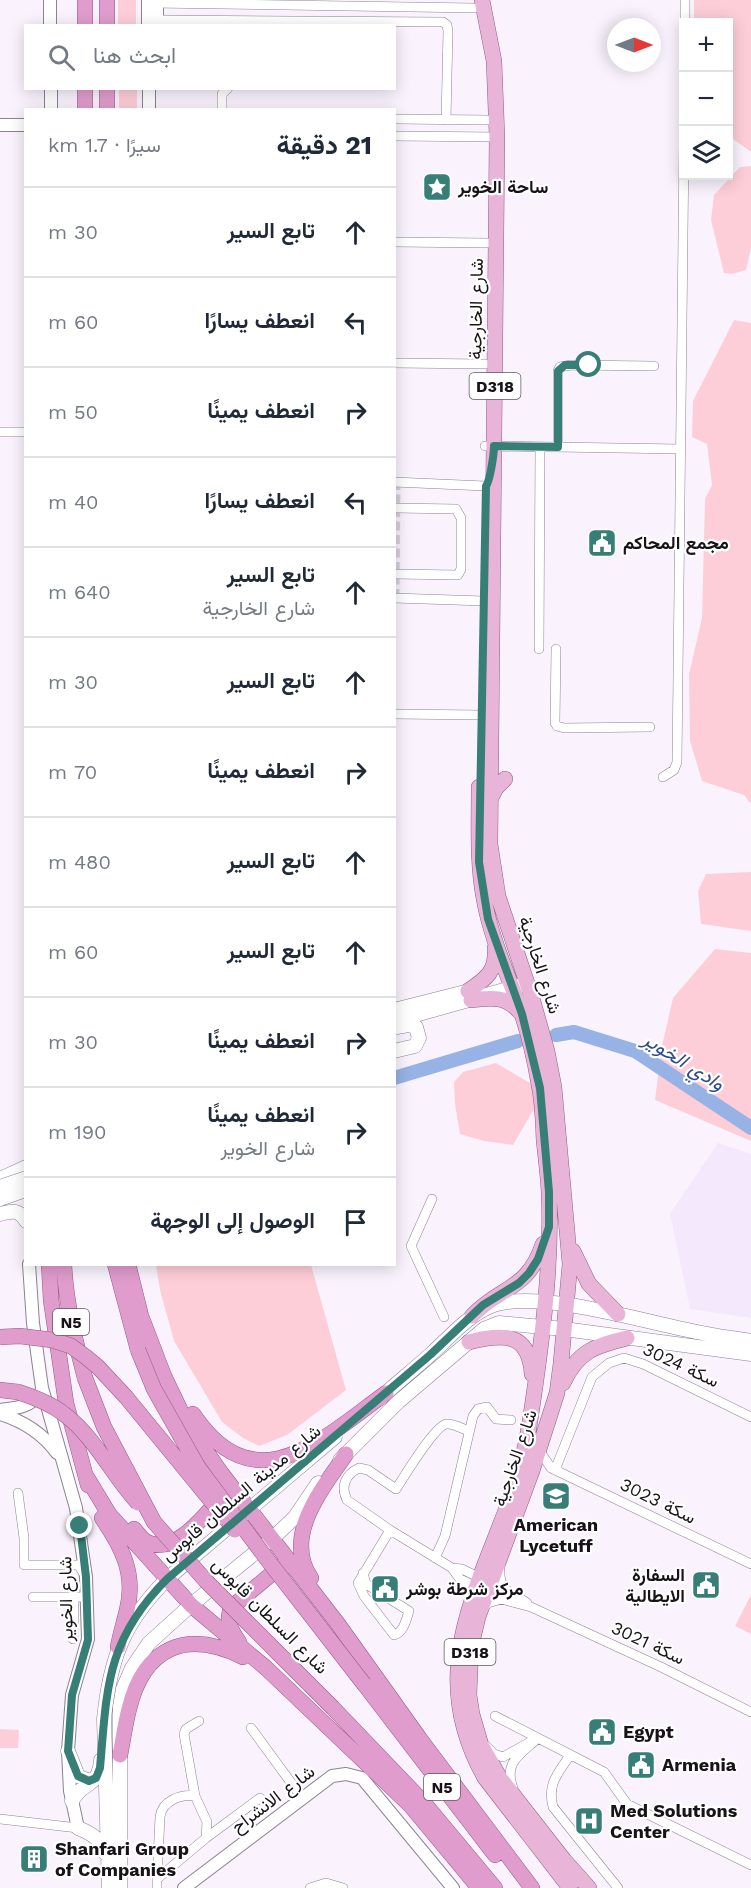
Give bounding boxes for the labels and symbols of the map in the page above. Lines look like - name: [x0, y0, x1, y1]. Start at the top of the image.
- north arrow: [607, 18, 661, 72]
- place icon: ساحة الخوير: [421, 171, 453, 203]
- place label: ساحة الخوير: [457, 176, 548, 198]
- street label: شارع الخارجية: [464, 258, 489, 360]
- route start: [575, 351, 601, 377]
- road number: D318: [470, 373, 520, 399]
- public building icon: مجمع المحاكم: [586, 527, 618, 559]
- place label: مجمع المحاكم: [623, 532, 729, 555]
- street label: شارع الخارجية: [513, 913, 566, 1017]
- water label: وادي الخوير: [635, 1026, 729, 1099]
- road number: N5: [53, 1309, 89, 1335]
- street label: سكة 3024: [640, 1338, 723, 1391]
- street label: شارع الخارجية: [488, 1407, 543, 1510]
- street label: شارع مدينة السلطان قابوس: [157, 1420, 326, 1567]
- street label: سكة 3023: [617, 1473, 699, 1528]
- school or university icon: American Lycetuff: [540, 1480, 572, 1512]
- route end: [66, 1512, 92, 1538]
- place label: American Lycetuff: [514, 1514, 598, 1556]
- street label: شارع السلطان قابوس: [207, 1553, 333, 1679]
- street label: شارع الخوير: [54, 1556, 79, 1643]
- place label: السفارة الايطالية: [625, 1564, 685, 1607]
- public building icon: السفارة الايطالية: [690, 1569, 722, 1601]
- public building icon: مركز شرطة بوشر: [369, 1573, 401, 1605]
- place label: مركز شرطة بوشر: [405, 1578, 524, 1600]
- street label: سكة 3021: [608, 1617, 688, 1669]
- road number: D318: [444, 1639, 496, 1665]
- public building icon: Egypt: [586, 1716, 618, 1748]
- place label: Egypt: [623, 1721, 674, 1742]
- public building icon: Armenia: [625, 1749, 657, 1781]
- place label: Armenia: [662, 1754, 737, 1775]
- street label: شارع الانشراح: [227, 1760, 320, 1838]
- road number: N5: [424, 1774, 460, 1800]
- place label: Med Solutions Center: [610, 1800, 738, 1842]
- hospital icon: Med Solutions Center: [573, 1805, 605, 1837]
- place label: Shanfari Group of Companies: [55, 1838, 189, 1880]
- building icon: Shanfari Group of Companies: [18, 1843, 50, 1875]

